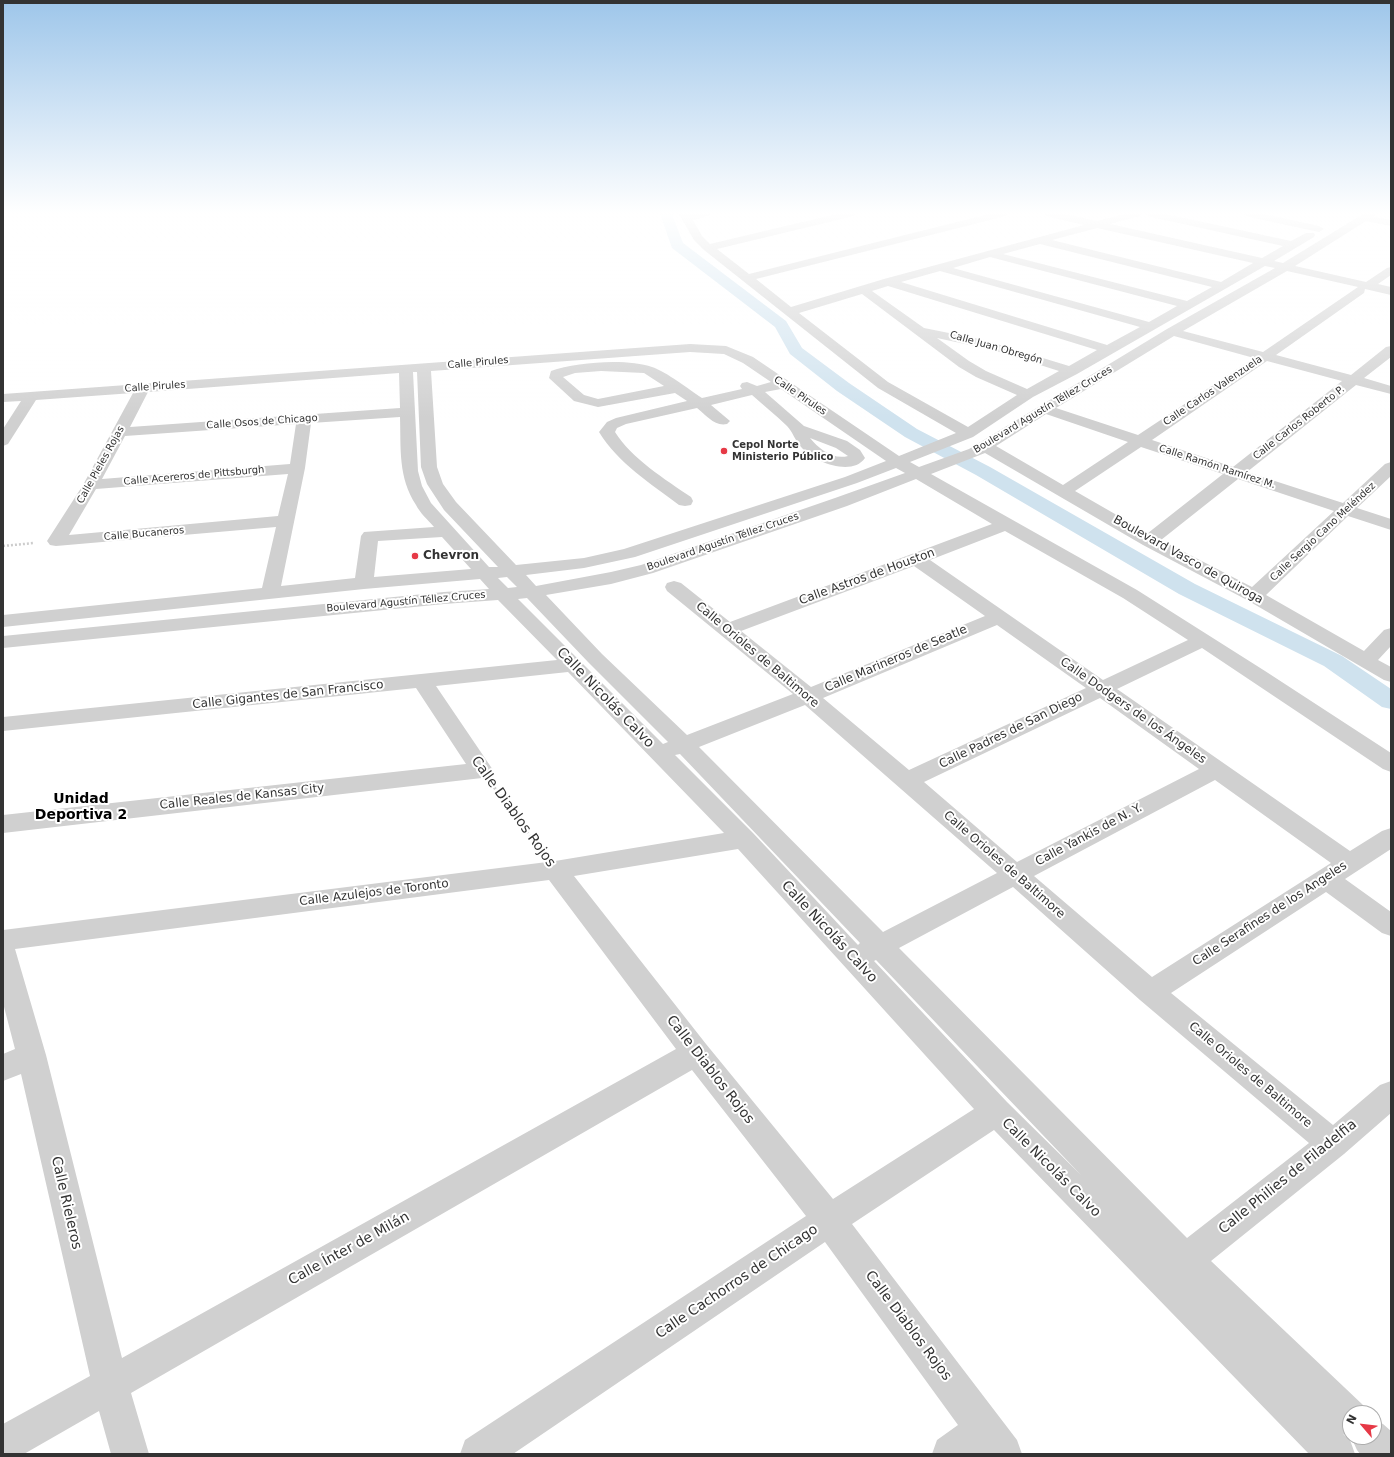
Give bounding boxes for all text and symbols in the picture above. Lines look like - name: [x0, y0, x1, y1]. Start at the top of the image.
- street label: Calle Juan Obregón: [948, 329, 1044, 367]
- street label: Calle Carlos Valenzuela: [1161, 353, 1265, 429]
- street label: Calle Pirules: [447, 354, 509, 372]
- street label: Boulevard Agustín Téllez Cruces: [971, 364, 1115, 456]
- street label: Calle Pirules: [771, 374, 829, 418]
- street label: Calle Pirules: [124, 379, 186, 395]
- street label: Calle Carlos Roberto P.: [1251, 384, 1347, 462]
- street label: Calle Osos de Chicago: [206, 412, 318, 432]
- street label: Calle Pieles Rojas: [75, 424, 127, 506]
- place label: Cepol Norte Ministerio Público: [732, 439, 833, 462]
- street label: Calle Ramón Ramírez M.: [1157, 442, 1277, 492]
- marker: Cepol Norte Ministerio Público: [719, 446, 729, 456]
- street label: Calle Acereros de Pittsburgh: [123, 464, 265, 488]
- street label: Calle Sergio Cano Meléndez: [1268, 480, 1378, 584]
- street label: Boulevard Agustín Téllez Cruces: [646, 510, 800, 574]
- street label: Boulevard Vasco de Quiroga: [1110, 513, 1266, 607]
- street label: Calle Bucaneros: [103, 525, 185, 543]
- street label: Calle Astros de Houston: [797, 546, 937, 608]
- place label: Chevron: [423, 549, 479, 563]
- marker: Chevron: [410, 551, 420, 561]
- street label: Boulevard Agustín Téllez Cruces: [326, 589, 486, 615]
- street label: Calle Orioles de Baltimore: [693, 599, 821, 711]
- street label: Calle Marineros de Seatle: [823, 622, 969, 696]
- street label: Calle Nicolás Calvo: [553, 644, 657, 752]
- street label: Calle Dodgers de los Ángeles: [1057, 655, 1209, 767]
- street label: Calle Gigantes de San Francisco: [192, 678, 384, 712]
- street label: Calle Padres de San Diego: [937, 690, 1085, 772]
- street label: Calle Diablos Rojos: [467, 753, 559, 871]
- street label: Calle Reales de Kansas City: [159, 781, 325, 813]
- district label: Unidad Deportiva 2: [35, 791, 127, 824]
- street label: Calle Yankis de N. Y.: [1033, 801, 1145, 869]
- street label: Calle Orioles de Baltimore: [940, 808, 1068, 922]
- street label: Calle Serafines de los Angeles: [1190, 859, 1350, 969]
- street label: Calle Azulejos de Toronto: [299, 877, 449, 909]
- street label: Calle Nicolás Calvo: [777, 878, 881, 986]
- street label: Calle Diablos Rojos: [662, 1012, 758, 1128]
- street label: Calle Orioles de Baltimore: [1186, 1019, 1314, 1131]
- street label: Calle Nicolás Calvo: [998, 1115, 1104, 1221]
- street label: Calle Philies de Filadelfia: [1216, 1116, 1360, 1238]
- street label: Calle Rieleros: [47, 1155, 85, 1251]
- street label: Calle Ínter de Milán: [286, 1209, 412, 1289]
- street label: Calle Cachorros de Chicago: [653, 1221, 821, 1343]
- street label: Calle Diablos Rojos: [861, 1268, 955, 1384]
- north arrow: [1342, 1405, 1382, 1445]
- text: N: [1344, 1412, 1360, 1427]

